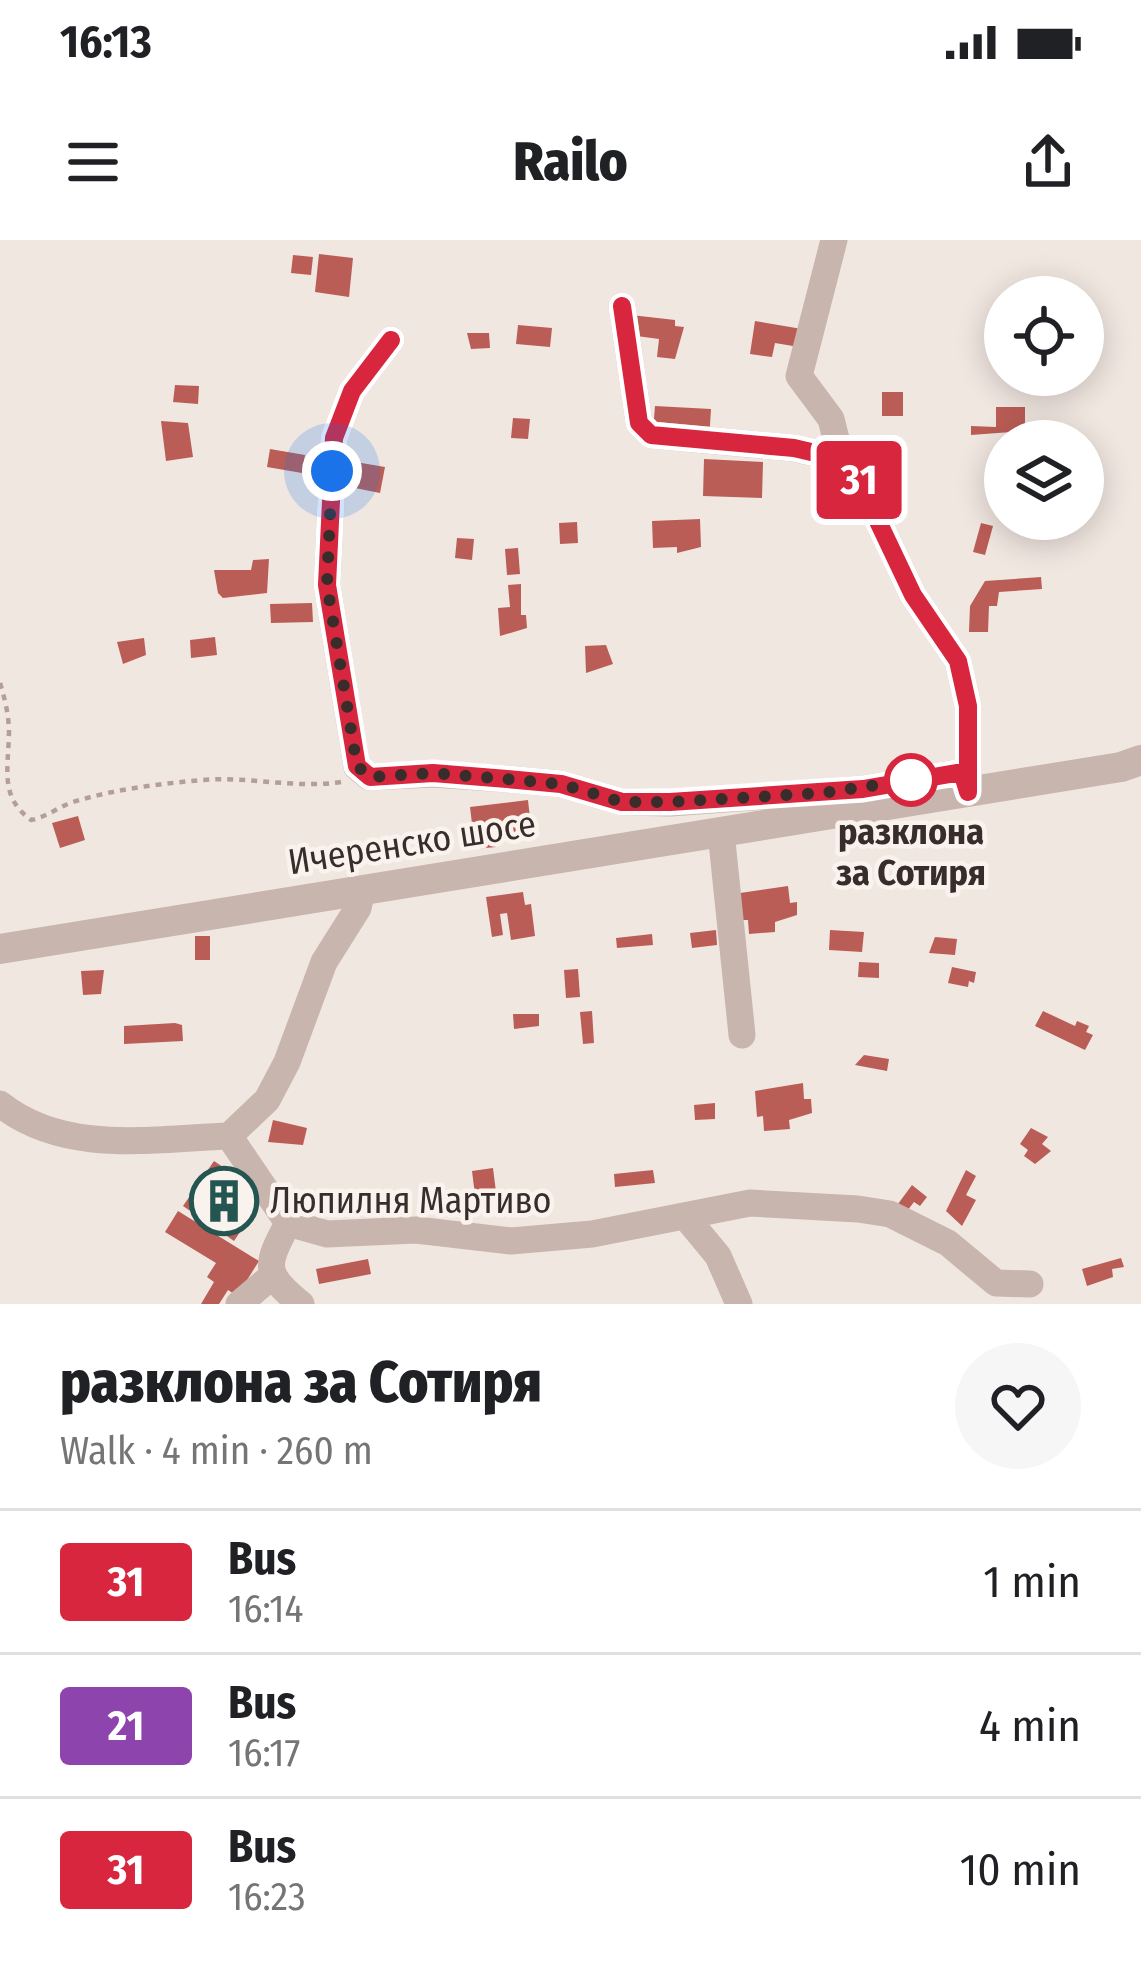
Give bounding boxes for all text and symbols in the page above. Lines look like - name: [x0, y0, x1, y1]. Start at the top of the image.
- text: 16:13: [60, 15, 152, 69]
- icon: menu: [60, 129, 126, 195]
- icon: share: [1015, 129, 1081, 195]
- text: Railo: [513, 130, 628, 194]
- map controls: [984, 276, 1104, 540]
- button: locate: [984, 276, 1104, 396]
- button: layers: [984, 420, 1104, 540]
- your location: [302, 441, 362, 501]
- line badge: 31: [805, 441, 913, 519]
- text: 31: [841, 455, 877, 505]
- marker: разклона за Сотиря: [886, 755, 936, 805]
- street label: Ичеренско шосе: [285, 802, 539, 884]
- place label: разклона за Сотиря: [836, 810, 986, 895]
- building icon: Люпилня Мартиво: [189, 1166, 259, 1236]
- place label: Люпилня Мартиво: [270, 1179, 552, 1223]
- button: heart: [955, 1343, 1081, 1469]
- text: разклона за Сотиря: [60, 1349, 542, 1417]
- text: Walk · 4 min · 260 m: [60, 1428, 373, 1474]
- text: Bus: [228, 1532, 296, 1586]
- text: 1 min: [983, 1555, 1081, 1609]
- text: 31: [108, 1557, 144, 1607]
- text: 16:14: [228, 1586, 303, 1632]
- text: Bus: [228, 1676, 296, 1730]
- text: 4 min: [979, 1699, 1081, 1753]
- text: 21: [108, 1701, 144, 1751]
- text: 16:17: [228, 1730, 300, 1776]
- text: Bus: [228, 1820, 296, 1874]
- text: 10 min: [960, 1843, 1081, 1897]
- text: 31: [108, 1845, 144, 1895]
- text: 16:23: [228, 1874, 306, 1920]

